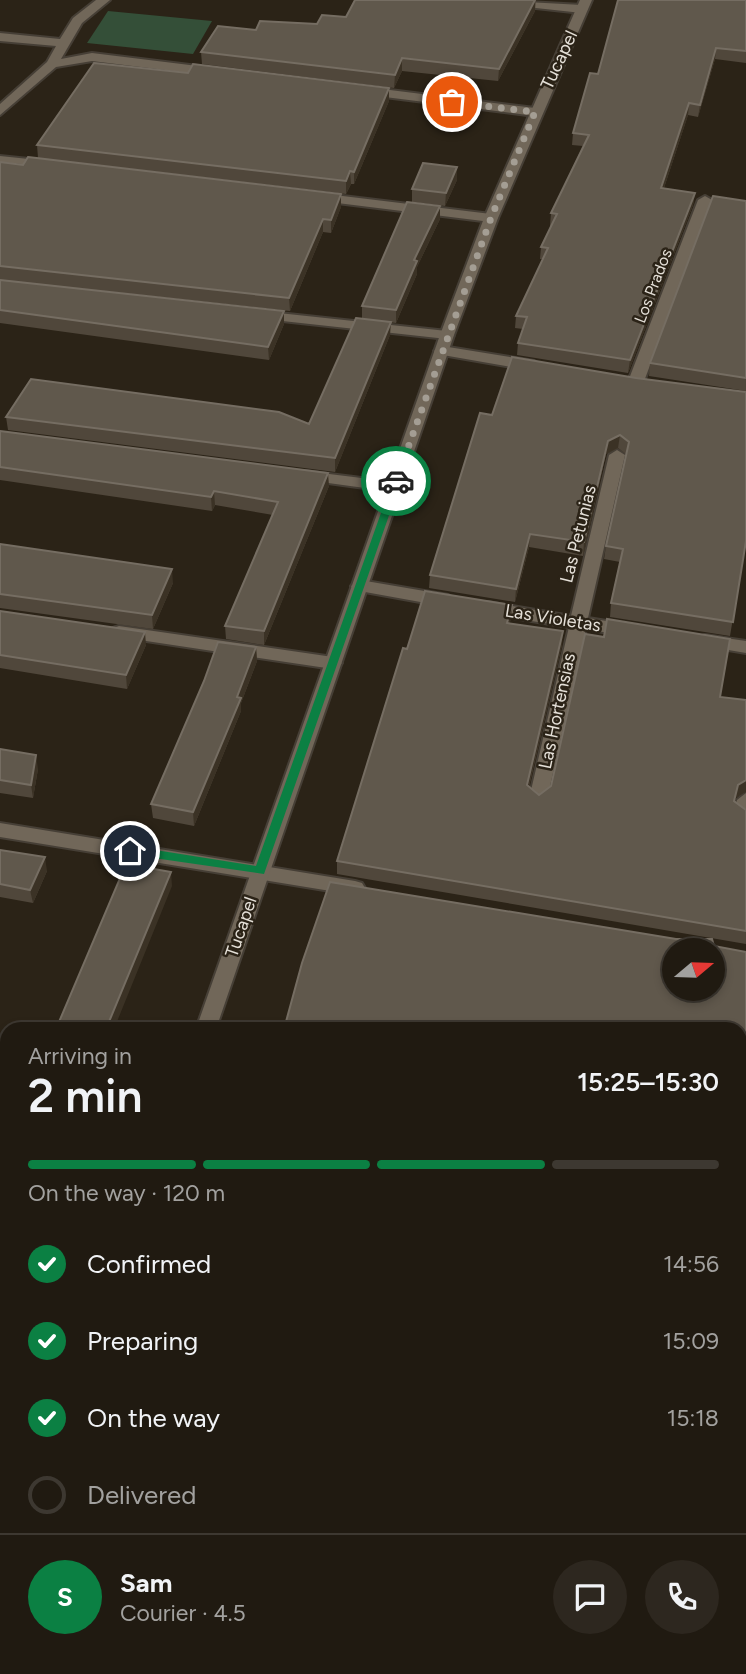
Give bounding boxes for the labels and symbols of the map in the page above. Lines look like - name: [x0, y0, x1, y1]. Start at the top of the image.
- street label: Tucapel: [536, 27, 582, 93]
- pin: [422, 72, 482, 132]
- street label: Los Prados: [630, 246, 676, 326]
- courier: [361, 446, 431, 516]
- street label: Las Petunias: [555, 483, 601, 585]
- street label: Las Violetas: [504, 600, 602, 636]
- street label: Las Hortensias: [534, 651, 580, 771]
- pin: [100, 821, 160, 881]
- street label: Tucapel: [220, 894, 262, 960]
- north arrow: [662, 938, 724, 1001]

